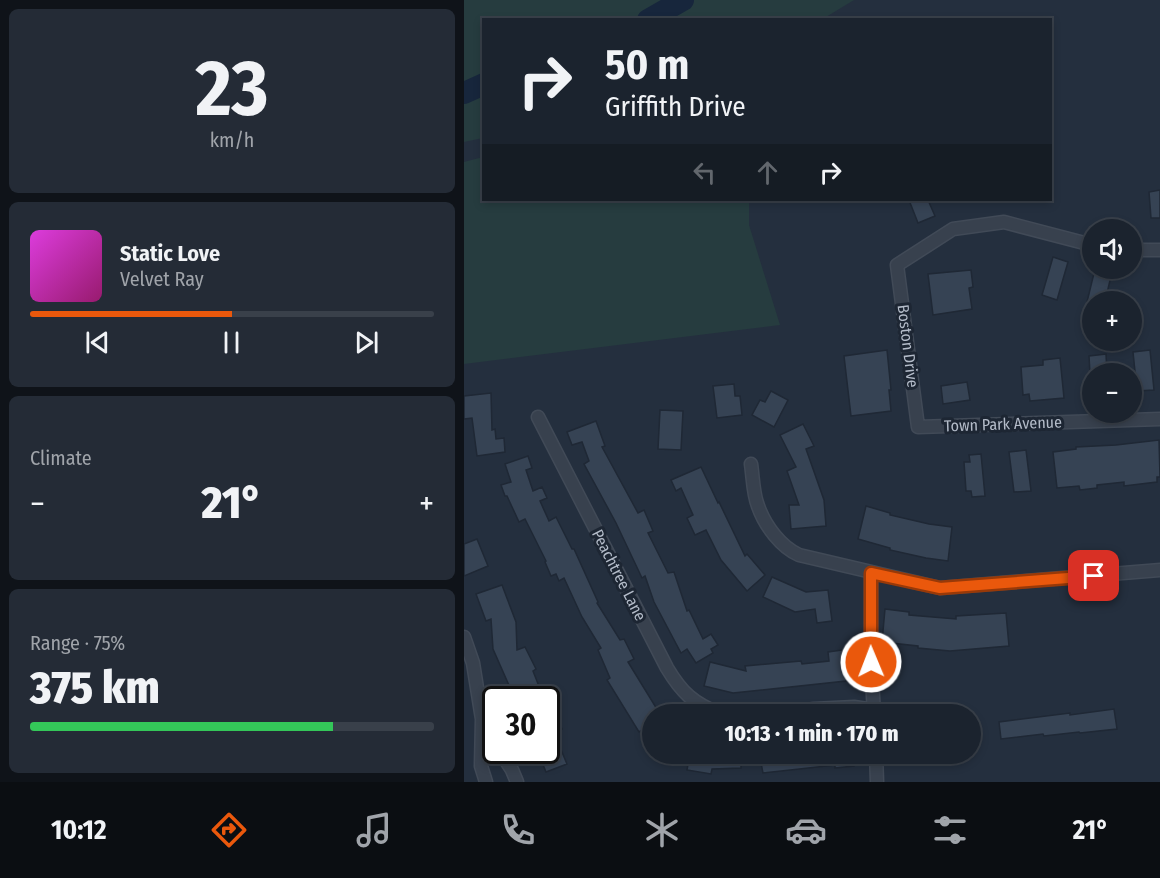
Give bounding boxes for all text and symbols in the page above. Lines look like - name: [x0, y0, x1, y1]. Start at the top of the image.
- text: 50 m: [605, 40, 689, 90]
- text: 23: [195, 42, 269, 136]
- icon: right: [506, 42, 584, 120]
- text: Griffith Drive: [605, 91, 746, 123]
- text: km/h: [210, 128, 254, 152]
- icon: left: [688, 156, 721, 189]
- icon: ahead: [751, 156, 784, 189]
- icon: right: [814, 156, 847, 189]
- map controls: [1082, 219, 1142, 423]
- button: sound: [1082, 219, 1142, 279]
- text: Static Love: [120, 240, 220, 267]
- text: Velvet Ray: [120, 267, 204, 291]
- button: +: [1082, 291, 1142, 351]
- street label: Boston Drive: [893, 303, 923, 389]
- icon: previous: [81, 326, 114, 359]
- icon: pause: [215, 326, 248, 359]
- icon: next: [350, 326, 383, 359]
- button: −: [1082, 363, 1142, 423]
- street label: Town Park Avenue: [944, 412, 1062, 436]
- text: Climate: [30, 446, 92, 470]
- text: 21°: [201, 476, 262, 530]
- text: −: [30, 484, 45, 524]
- text: +: [419, 484, 434, 524]
- street label: Peachtree Lane: [588, 526, 650, 624]
- pin: [1068, 550, 1119, 601]
- icon: arrive: [1077, 559, 1110, 592]
- position arrow: [839, 630, 903, 694]
- text: Range · 75%: [30, 631, 125, 655]
- text: 375 km: [30, 661, 160, 715]
- speed limit sign: 30: [482, 686, 560, 764]
- text: 10:13 · 1 min · 170 m: [724, 720, 899, 747]
- icon: directions: [208, 809, 250, 851]
- icon: music: [353, 809, 395, 851]
- icon: phone: [497, 809, 539, 851]
- icon: climate: [641, 809, 683, 851]
- icon: car: [785, 809, 827, 851]
- icon: filters: [929, 809, 971, 851]
- text: 10:12: [51, 814, 106, 846]
- text: 21°: [1073, 814, 1109, 846]

